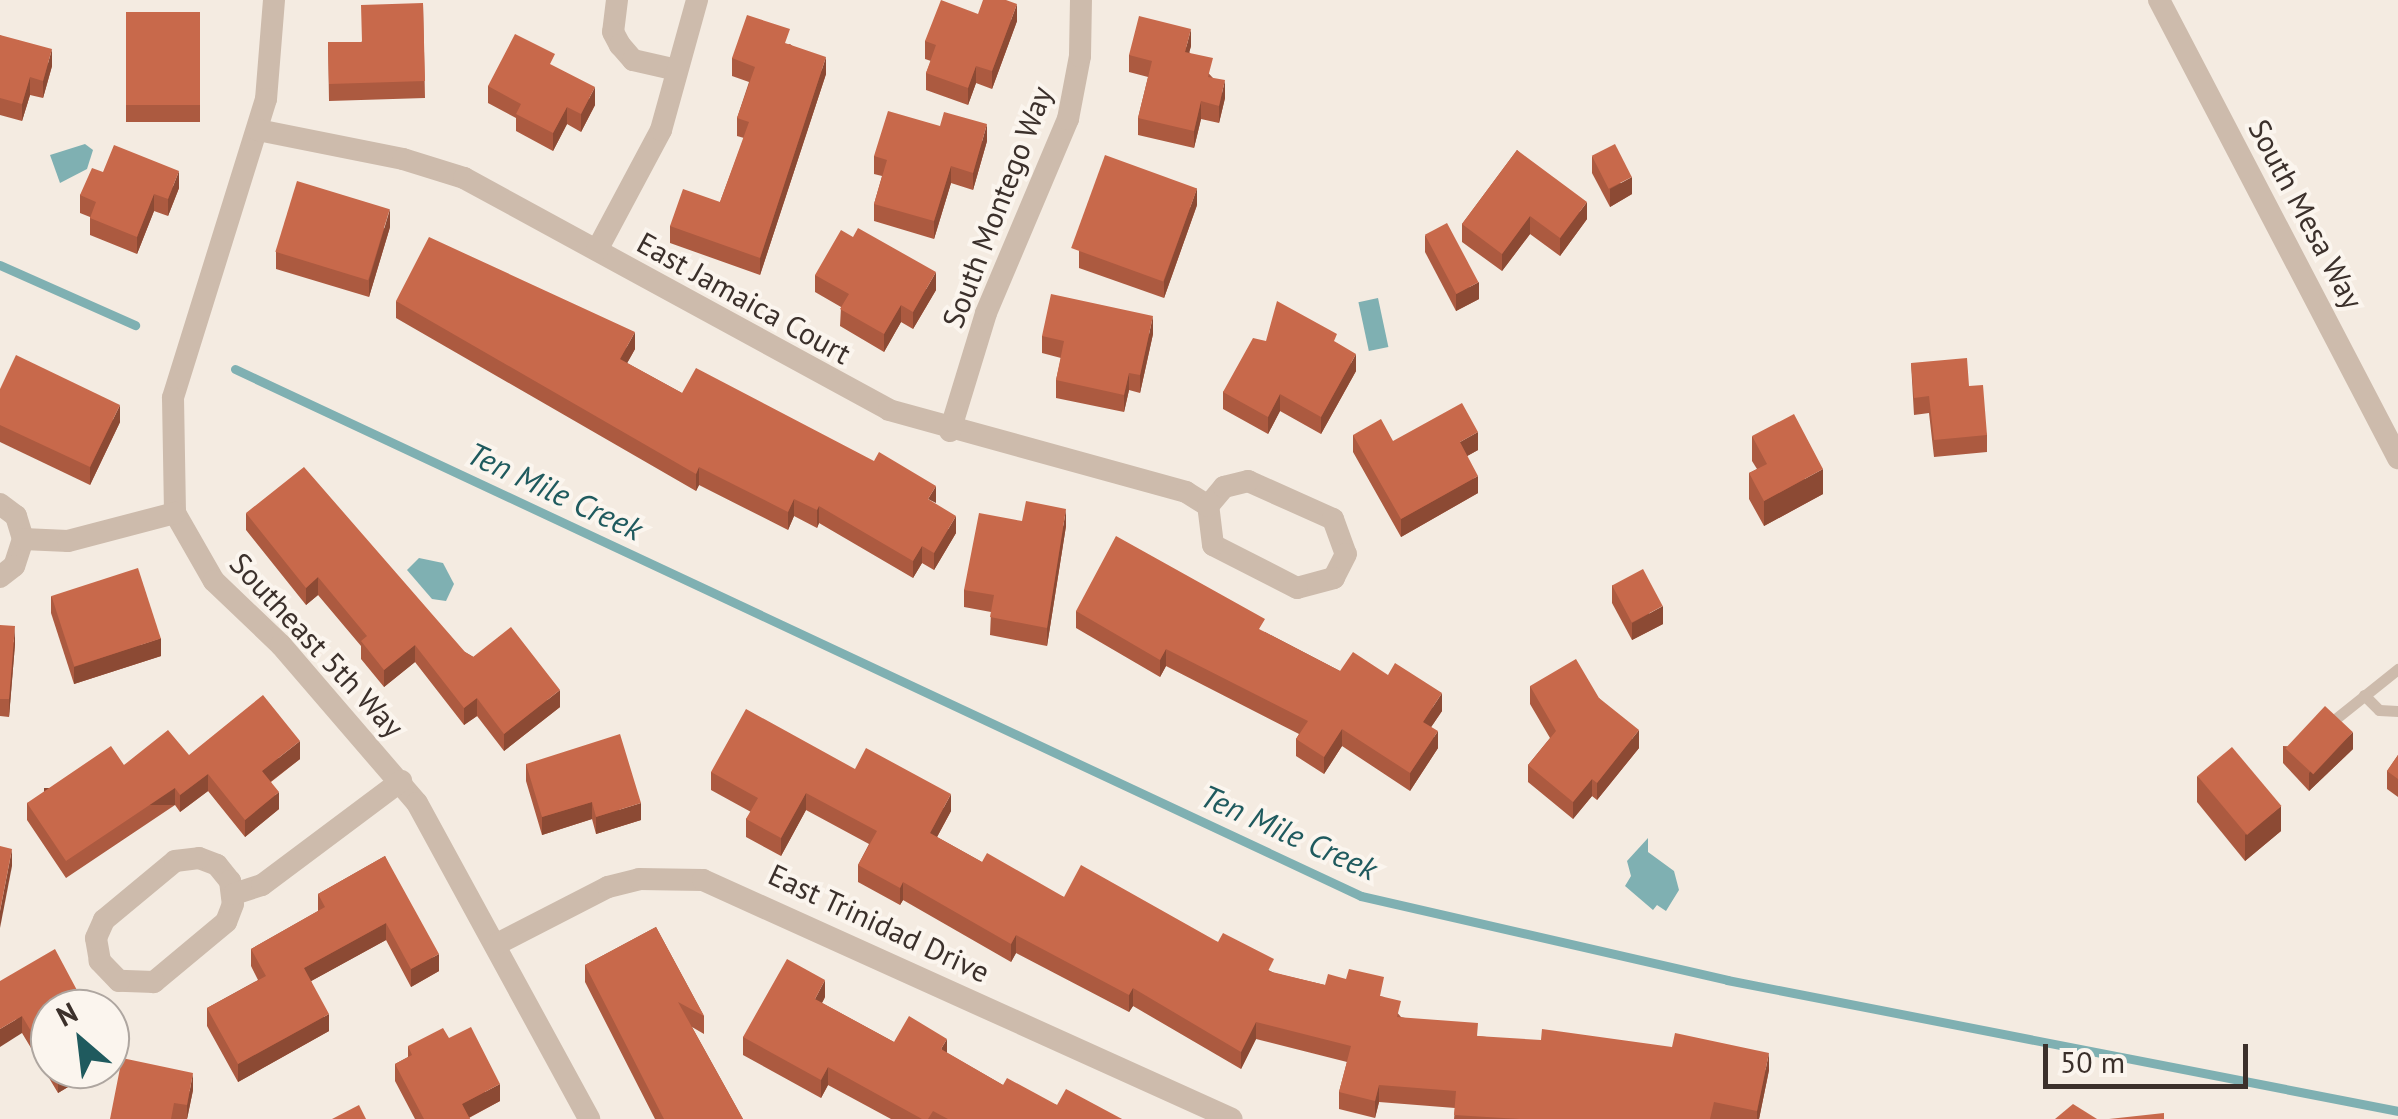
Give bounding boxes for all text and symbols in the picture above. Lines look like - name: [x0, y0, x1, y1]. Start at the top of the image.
- street label: South Montego Way: [934, 81, 1060, 333]
- street label: South Mesa Way: [2241, 113, 2371, 315]
- street label: East Jamaica Court: [631, 224, 857, 372]
- water label: Ten Mile Creek: [461, 434, 649, 548]
- street label: Southeast 5th Way: [222, 545, 412, 745]
- water label: Ten Mile Creek: [1195, 776, 1383, 888]
- street label: East Trinidad Drive: [762, 856, 996, 990]
- north arrow: [30, 989, 130, 1089]
- text: N: [50, 993, 83, 1034]
- scale bar: [2048, 1024, 2253, 1086]
- text: 50 m: [2060, 1042, 2125, 1081]

